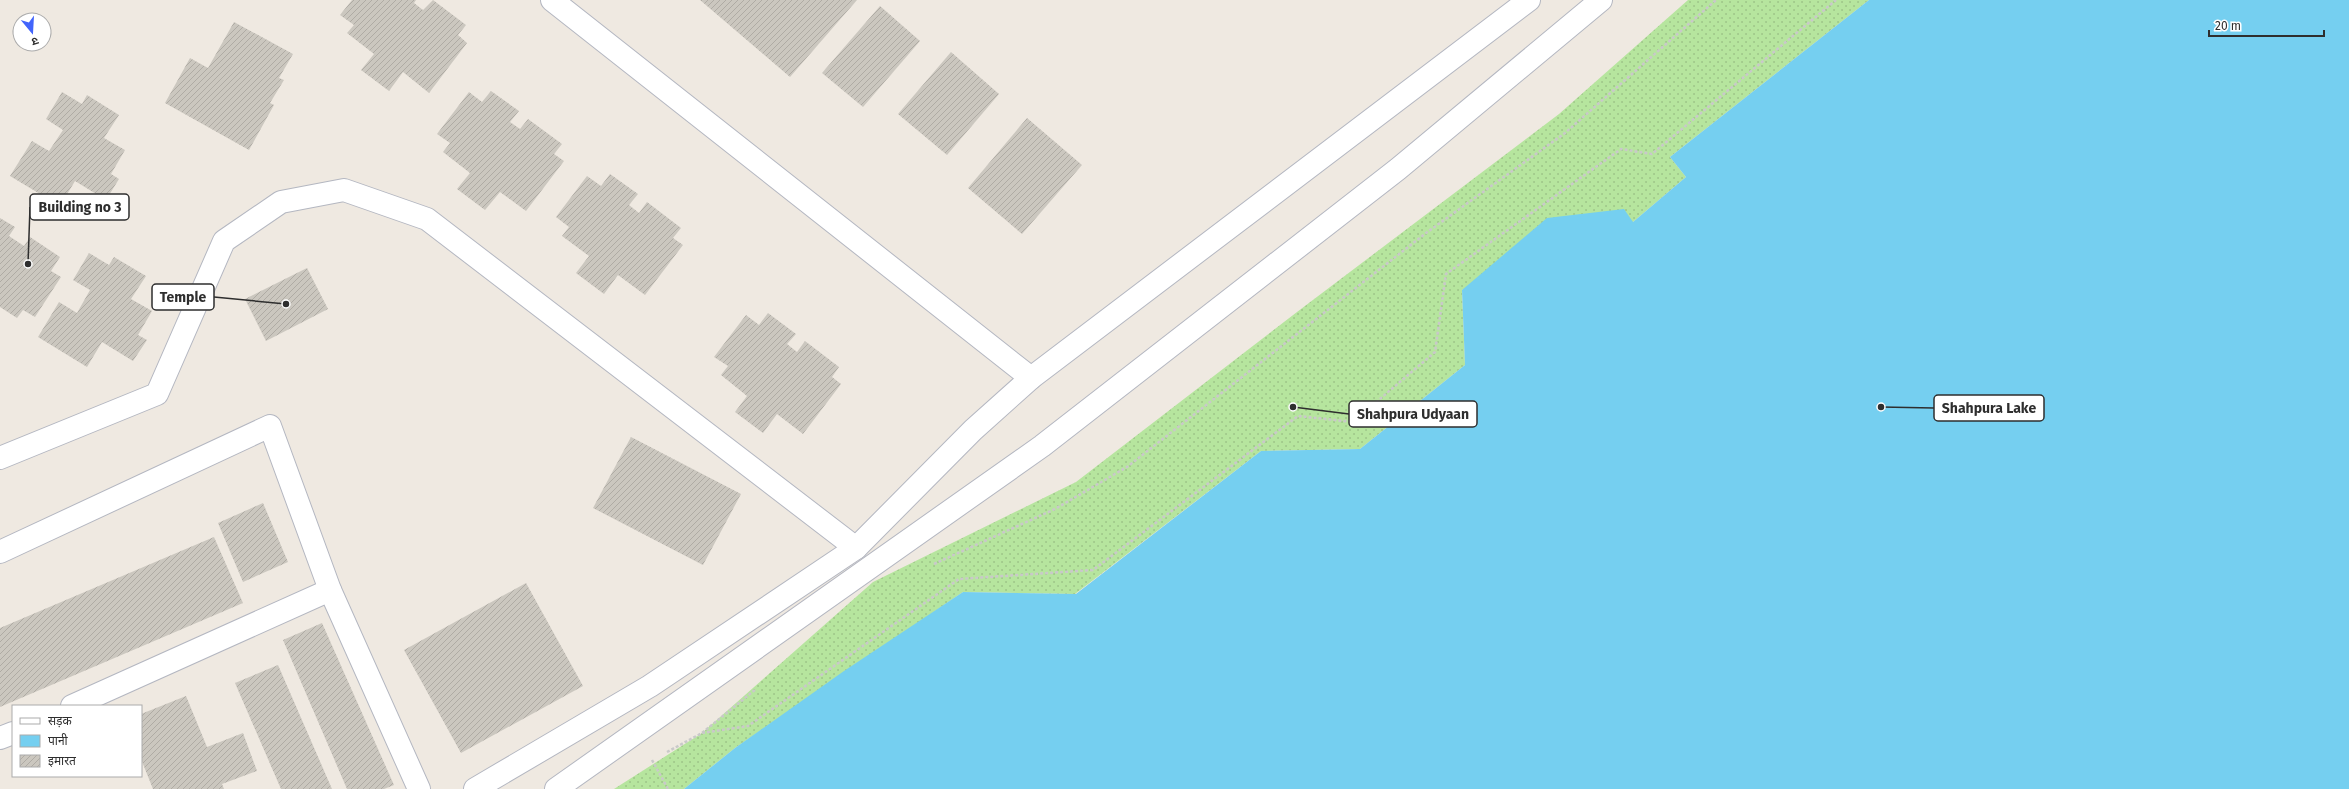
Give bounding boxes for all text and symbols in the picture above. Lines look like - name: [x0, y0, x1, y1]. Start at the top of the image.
- north arrow: [12, 12, 52, 52]
- scale bar: [2209, 12, 2324, 38]
- text: 20 m: [2215, 19, 2241, 33]
- text: उ: [29, 34, 40, 48]
- callout: Building no 3: [30, 194, 129, 220]
- text: Building no 3: [39, 199, 122, 216]
- callout: Temple: [152, 284, 214, 310]
- text: Temple: [160, 289, 207, 306]
- callout: Shahpura Lake: [1934, 395, 2044, 421]
- text: Shahpura Lake: [1942, 400, 2036, 417]
- callout: Shahpura Udyaan: [1349, 401, 1477, 427]
- text: Shahpura Udyaan: [1357, 406, 1469, 423]
- legend: [12, 705, 142, 777]
- text: सड़क: [48, 714, 73, 728]
- text: पानी: [48, 733, 69, 748]
- text: इमारत: [48, 754, 77, 768]

